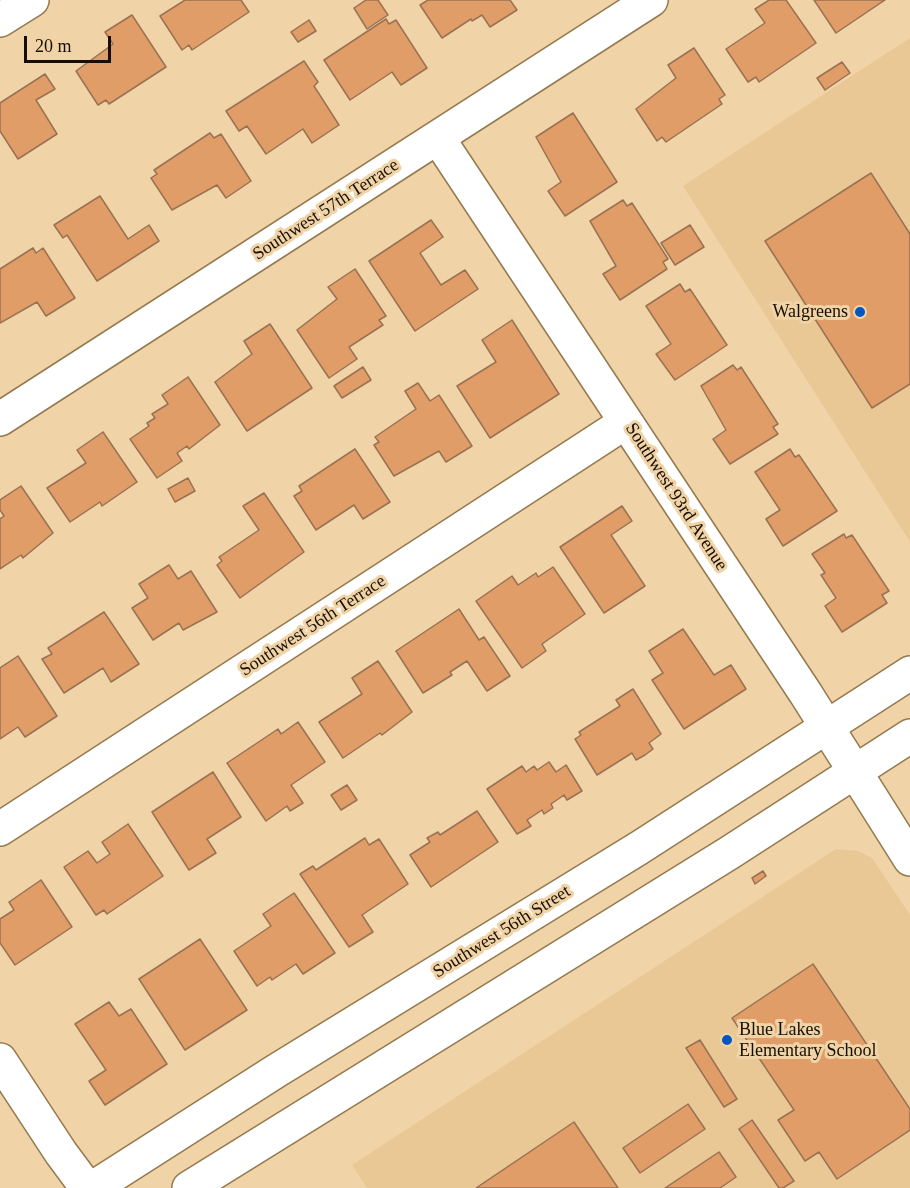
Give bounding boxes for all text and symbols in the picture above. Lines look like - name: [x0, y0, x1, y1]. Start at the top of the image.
- scale bar: [27, 24, 114, 62]
- text: 20 m: [35, 36, 72, 56]
- street label: Southwest 57th Terrace: [249, 155, 403, 265]
- place label: Walgreens: [772, 301, 848, 323]
- marker: Walgreens: [853, 305, 867, 319]
- street label: Southwest 93rd Avenue: [620, 419, 732, 575]
- street label: Southwest 56th Terrace: [236, 571, 390, 681]
- street label: Southwest 56th Street: [429, 881, 575, 983]
- place label: Blue Lakes Elementary School: [739, 1019, 876, 1062]
- marker: Blue Lakes Elementary School: [720, 1033, 734, 1047]

